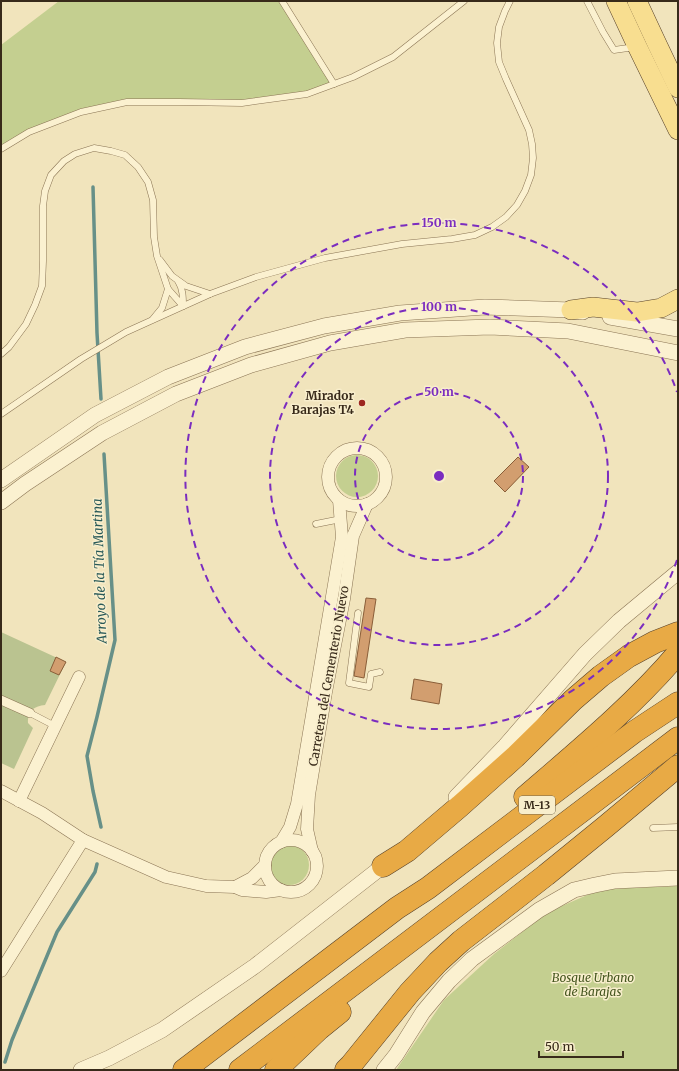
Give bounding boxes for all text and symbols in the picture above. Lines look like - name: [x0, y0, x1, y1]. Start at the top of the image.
- text: 150 m: [422, 215, 457, 230]
- text: 100 m: [421, 299, 457, 314]
- text: 50 m: [424, 384, 454, 399]
- place label: Mirador Barajas T4: [292, 388, 354, 417]
- marker: Mirador Barajas T4: [357, 398, 367, 408]
- centre of rings: [432, 469, 446, 483]
- water label: Arroyo de la Tía Martina: [88, 498, 111, 645]
- street label: Carretera del Cementerio Nuevo: [305, 585, 352, 767]
- road number: M-13: [519, 796, 555, 814]
- park label: Bosque Urbano de Barajas: [552, 970, 634, 999]
- scale bar: [539, 1033, 623, 1059]
- text: 50 m: [545, 1039, 574, 1054]

